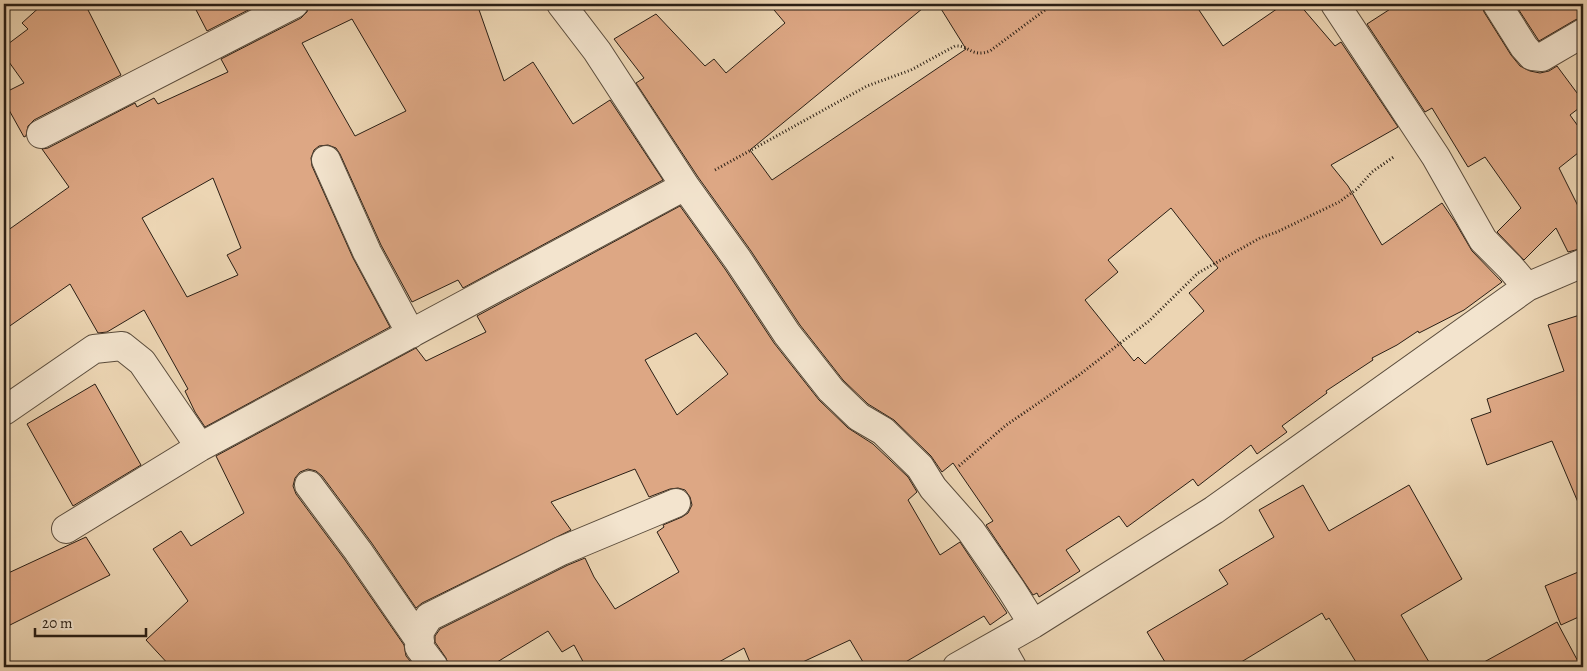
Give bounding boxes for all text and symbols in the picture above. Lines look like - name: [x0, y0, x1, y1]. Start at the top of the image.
- scale bar: [35, 606, 146, 638]
- text: 20 m: [42, 613, 73, 633]

